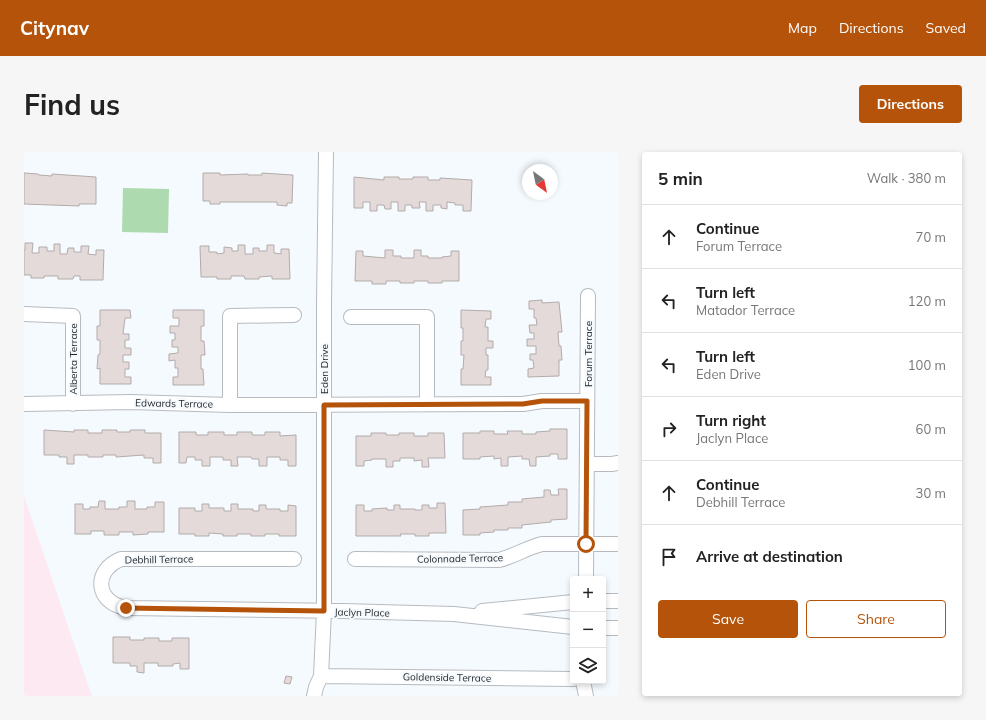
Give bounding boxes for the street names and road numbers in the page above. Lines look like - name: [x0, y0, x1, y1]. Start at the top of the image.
- street label: Forum Terrace: [582, 321, 595, 387]
- street label: Alberta Terrace: [67, 323, 80, 395]
- street label: Eden Drive: [318, 344, 331, 394]
- street label: Edwards Terrace: [135, 396, 213, 411]
- street label: Colonnade Terrace: [417, 551, 503, 566]
- street label: Debhill Terrace: [125, 552, 193, 567]
- street label: Jaclyn Place: [334, 606, 390, 619]
- street label: Goldenside Terrace: [403, 670, 491, 685]

